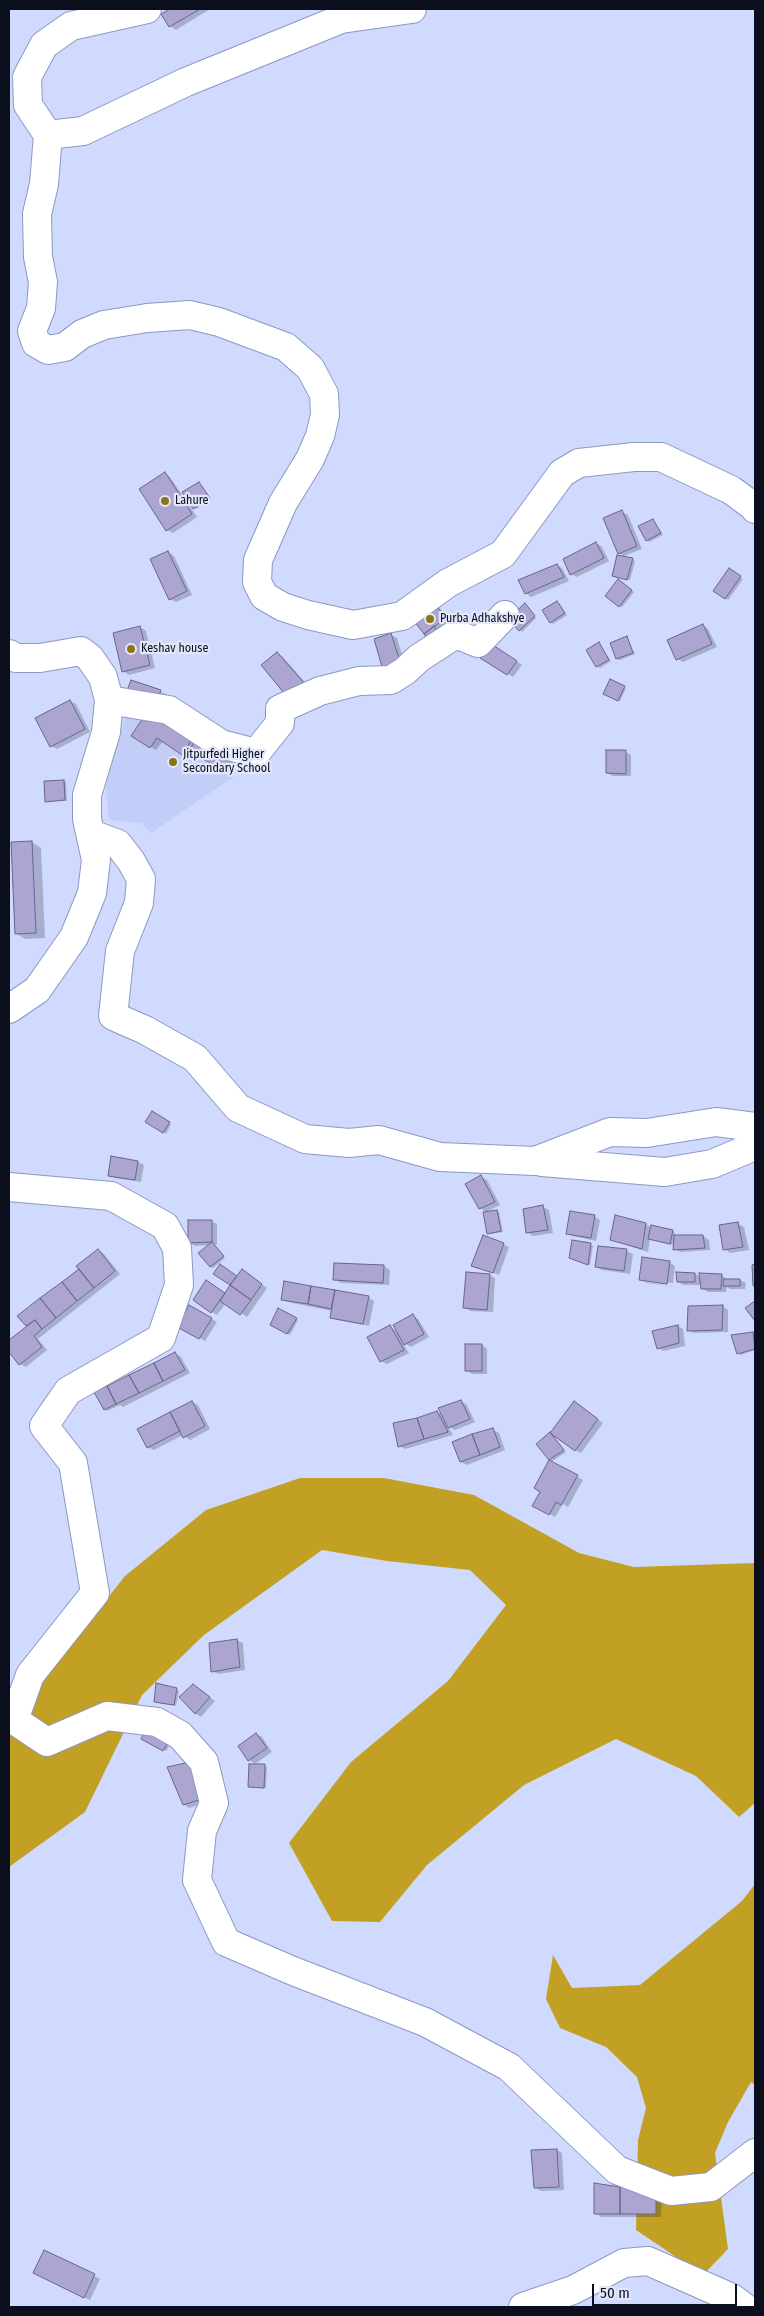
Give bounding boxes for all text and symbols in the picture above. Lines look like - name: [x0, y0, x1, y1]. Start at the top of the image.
- place label: Lahure: [175, 494, 208, 508]
- marker: Lahure: [159, 495, 171, 507]
- place label: Purba Adhakshye: [440, 612, 525, 626]
- marker: Purba Adhakshye: [424, 613, 436, 625]
- place label: Keshav house: [141, 642, 208, 656]
- marker: Keshav house: [125, 643, 137, 655]
- place label: Jitpurfedi Higher Secondary School: [183, 748, 270, 776]
- marker: Jitpurfedi Higher Secondary School: [167, 756, 179, 768]
- scale bar: [594, 2274, 739, 2306]
- text: 50 m: [600, 2284, 630, 2302]

